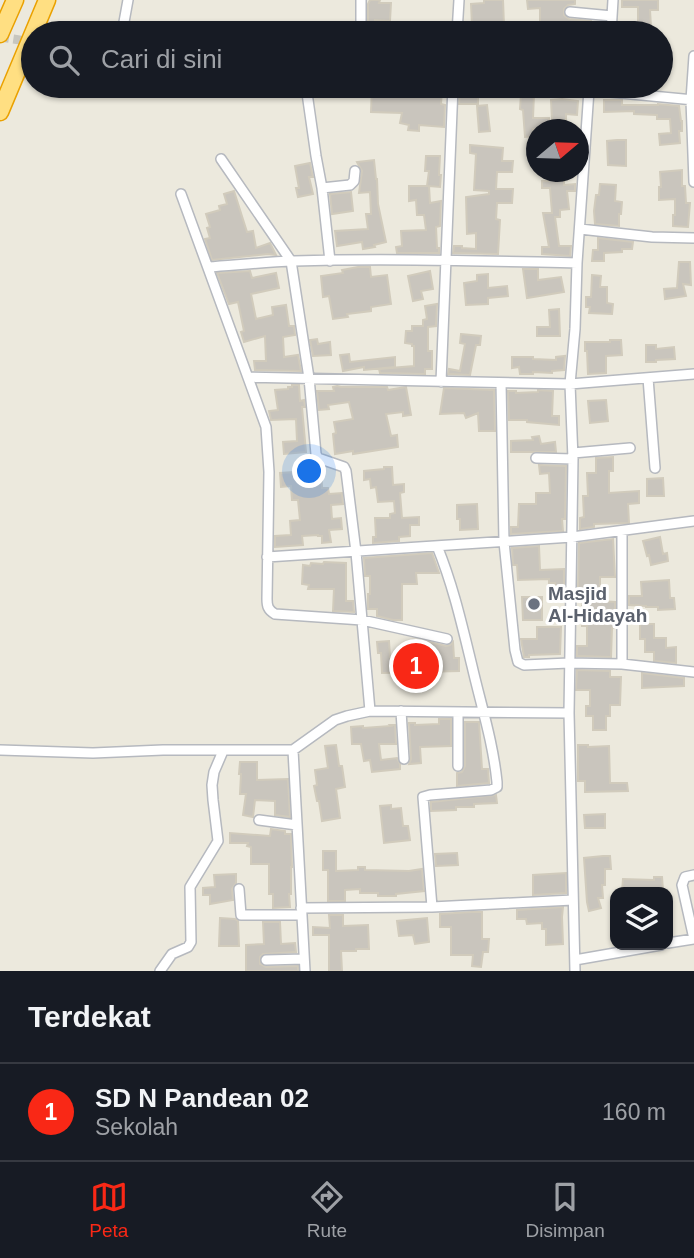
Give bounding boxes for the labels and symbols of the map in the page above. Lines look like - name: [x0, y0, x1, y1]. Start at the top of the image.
- north arrow: [526, 119, 589, 182]
- your location: [292, 454, 326, 488]
- place label: Masjid Al-Hidayah: [548, 583, 647, 626]
- marker: Masjid Al-Hidayah: [526, 596, 542, 612]
- pin: 1: [393, 640, 439, 692]

